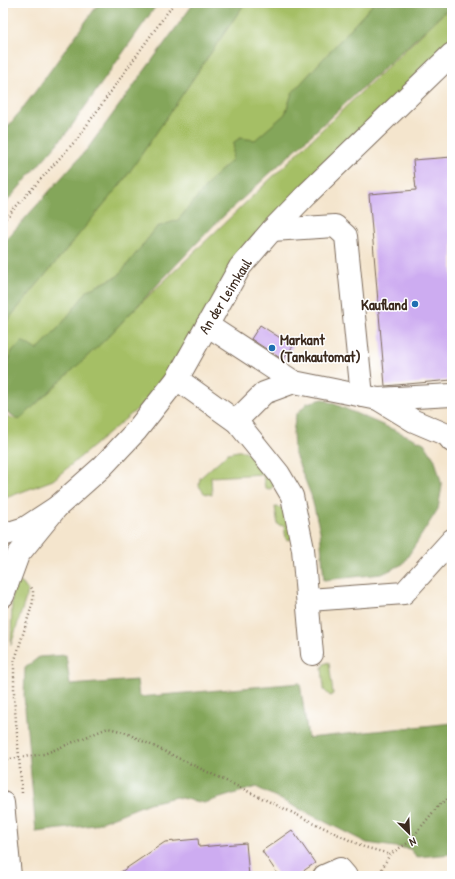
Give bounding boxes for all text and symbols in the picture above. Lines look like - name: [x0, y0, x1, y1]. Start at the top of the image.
- street label: An der Leimkaul: [193, 254, 257, 338]
- place label: Kaufland: [361, 294, 407, 315]
- marker: Kaufland: [410, 299, 420, 309]
- place label: Markant (Tankautomat): [280, 329, 361, 367]
- marker: Markant (Tankautomat): [267, 343, 277, 353]
- north arrow: [389, 813, 429, 853]
- text: N: [407, 835, 419, 850]

